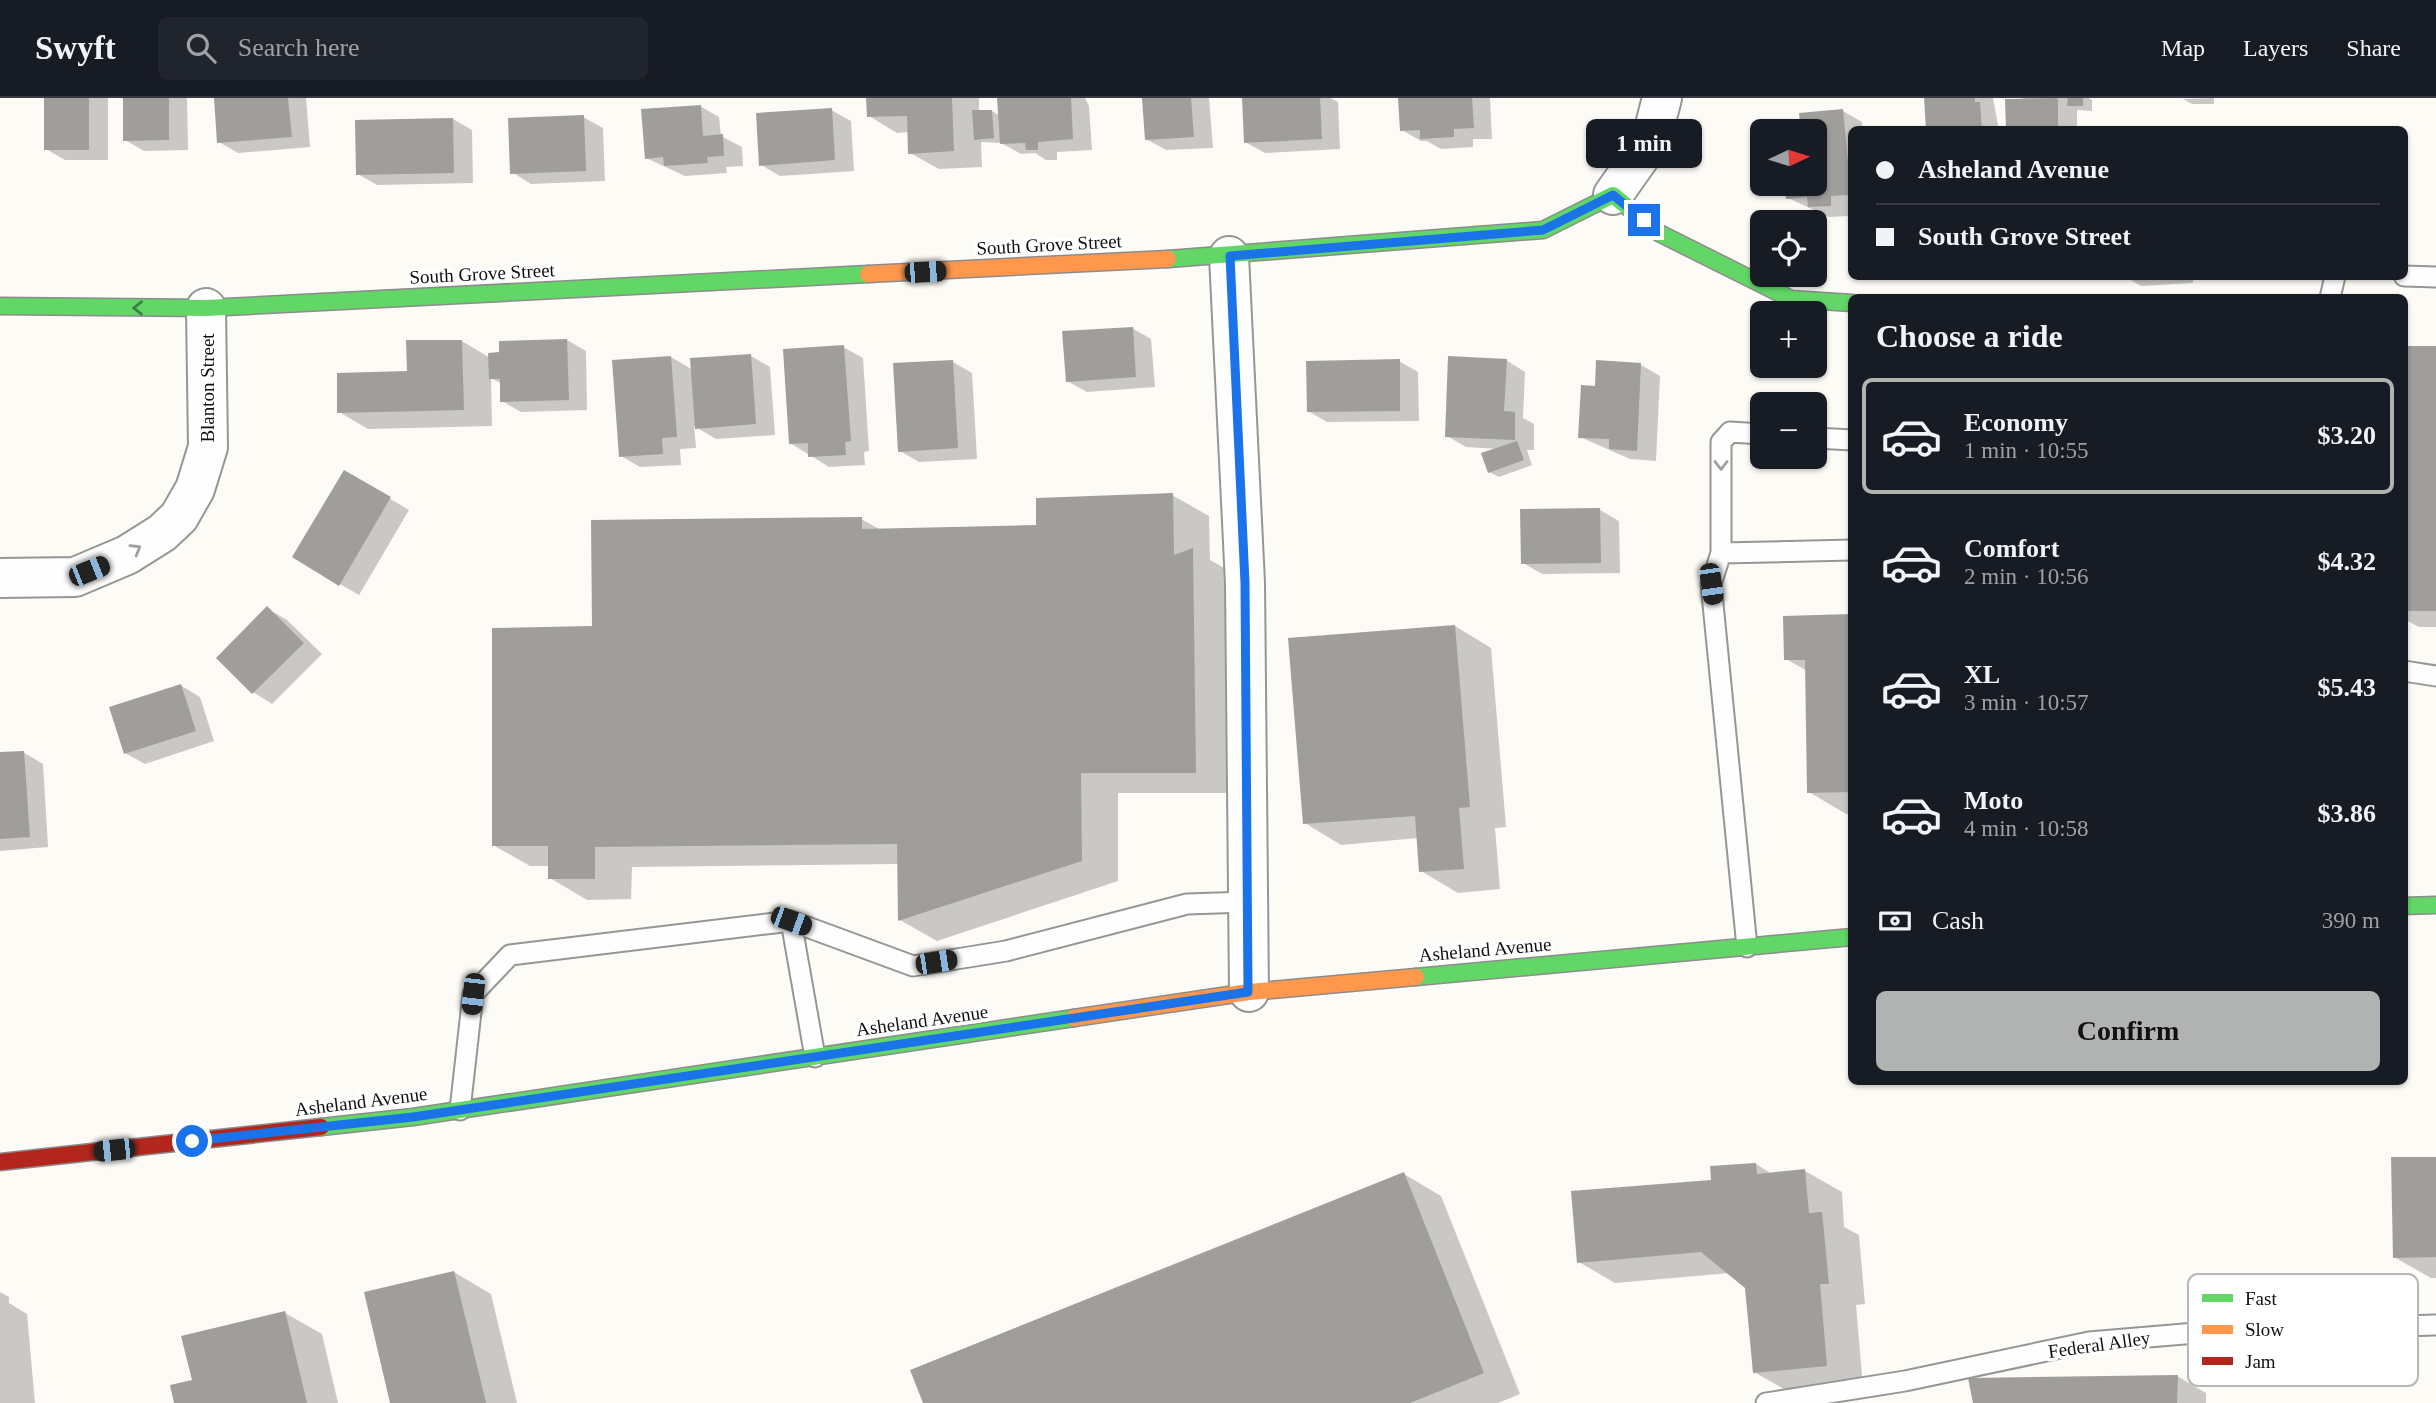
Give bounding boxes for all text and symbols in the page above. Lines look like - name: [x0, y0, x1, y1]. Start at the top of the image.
- search box: [158, 17, 648, 80]
- icon: search: [182, 29, 220, 67]
- text: Swyft: [35, 30, 116, 66]
- text: Search here: [238, 33, 360, 62]
- text: Map: [2161, 35, 2205, 61]
- text: Layers: [2243, 35, 2308, 61]
- text: Share: [2346, 35, 2401, 61]
- callout: 1 min: [1586, 118, 1702, 167]
- north arrow: [1750, 119, 1827, 196]
- map controls: [1750, 119, 1827, 469]
- text: 1 min: [1616, 131, 1672, 156]
- text: Asheland Avenue: [1918, 155, 2109, 184]
- route end: [1628, 204, 1660, 236]
- button: locate: [1750, 210, 1827, 287]
- text: South Grove Street: [1918, 222, 2131, 251]
- street label: South Grove Street: [976, 230, 1123, 259]
- street label: South Grove Street: [409, 259, 556, 288]
- car: [904, 260, 947, 284]
- one-way arrow: [132, 300, 143, 316]
- button: +: [1750, 301, 1827, 378]
- text: Choose a ride: [1876, 318, 2063, 354]
- street label: Blanton Street: [197, 333, 218, 443]
- button: −: [1750, 392, 1827, 469]
- icon: car: [1880, 405, 1943, 468]
- text: Economy: [1964, 408, 2068, 437]
- text: $3.20: [2318, 421, 2376, 450]
- text: 1 min · 10:55: [1964, 438, 2089, 463]
- one-way arrow: [1713, 460, 1729, 470]
- icon: car: [1880, 531, 1943, 594]
- text: Comfort: [1964, 534, 2059, 563]
- one-way arrow: [128, 545, 141, 558]
- text: $4.32: [2318, 547, 2376, 576]
- car: [66, 553, 113, 589]
- car: [1698, 562, 1725, 606]
- text: 2 min · 10:56: [1964, 564, 2089, 589]
- icon: car: [1880, 657, 1943, 720]
- text: XL: [1964, 660, 2000, 689]
- text: $5.43: [2318, 673, 2376, 702]
- text: 3 min · 10:57: [1964, 690, 2089, 715]
- icon: car: [1880, 783, 1943, 846]
- text: Moto: [1964, 786, 2023, 815]
- text: $3.86: [2318, 799, 2376, 828]
- text: 4 min · 10:58: [1964, 816, 2089, 841]
- icon: cash: [1876, 902, 1914, 940]
- car: [768, 904, 815, 938]
- text: Cash: [1932, 906, 1984, 935]
- text: 390 m: [2322, 908, 2380, 933]
- street label: Asheland Avenue: [1418, 933, 1552, 966]
- car: [914, 948, 959, 976]
- car: [461, 972, 486, 1016]
- button: Confirm: [1876, 991, 2380, 1071]
- street label: Asheland Avenue: [855, 1001, 989, 1040]
- street label: Asheland Avenue: [294, 1083, 428, 1120]
- route start: [176, 1125, 208, 1157]
- car: [93, 1137, 136, 1163]
- legend: [2188, 1274, 2418, 1386]
- text: Fast: [2245, 1288, 2277, 1309]
- text: Slow: [2245, 1319, 2284, 1340]
- street label: Federal Alley: [2047, 1327, 2152, 1362]
- text: Jam: [2245, 1351, 2276, 1372]

